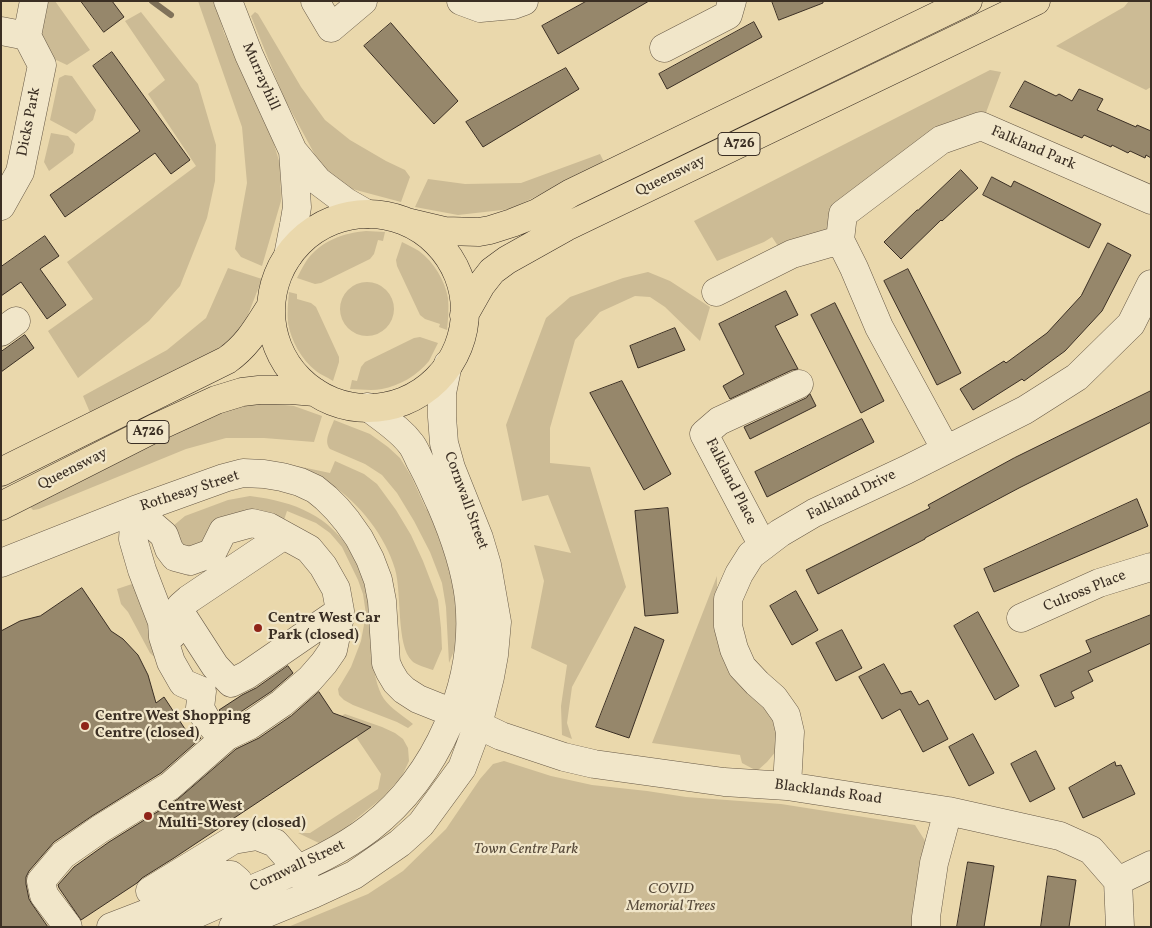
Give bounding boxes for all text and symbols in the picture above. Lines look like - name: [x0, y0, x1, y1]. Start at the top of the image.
- street label: Murrayhill: [237, 40, 283, 114]
- street label: Dicks Park: [14, 86, 46, 158]
- street label: Falkland Park: [988, 123, 1078, 175]
- road number: A726: [718, 132, 760, 156]
- street label: Queensway: [633, 152, 709, 202]
- road number: A726: [127, 421, 169, 444]
- street label: Falkland Place: [700, 436, 760, 528]
- street label: Queensway: [35, 445, 111, 495]
- street label: Cornwall Street: [439, 450, 491, 552]
- street label: Falkland Drive: [805, 467, 899, 525]
- street label: Rothesay Street: [138, 468, 242, 516]
- street label: Culross Place: [1041, 567, 1129, 617]
- place label: Centre West Car Park (closed): [268, 610, 380, 645]
- marker: Centre West Car Park (closed): [252, 622, 264, 634]
- place label: Centre West Shopping Centre (closed): [95, 708, 251, 743]
- marker: Centre West Shopping Centre (closed): [79, 720, 91, 732]
- street label: Blacklands Road: [773, 777, 883, 809]
- place label: Centre West Multi-Storey (closed): [158, 798, 306, 833]
- marker: Centre West Multi-Storey (closed): [142, 810, 154, 822]
- street label: Cornwall Street: [248, 837, 348, 897]
- park label: Town Centre Park: [474, 841, 578, 859]
- park label: COVID Memorial Trees: [626, 881, 716, 916]

